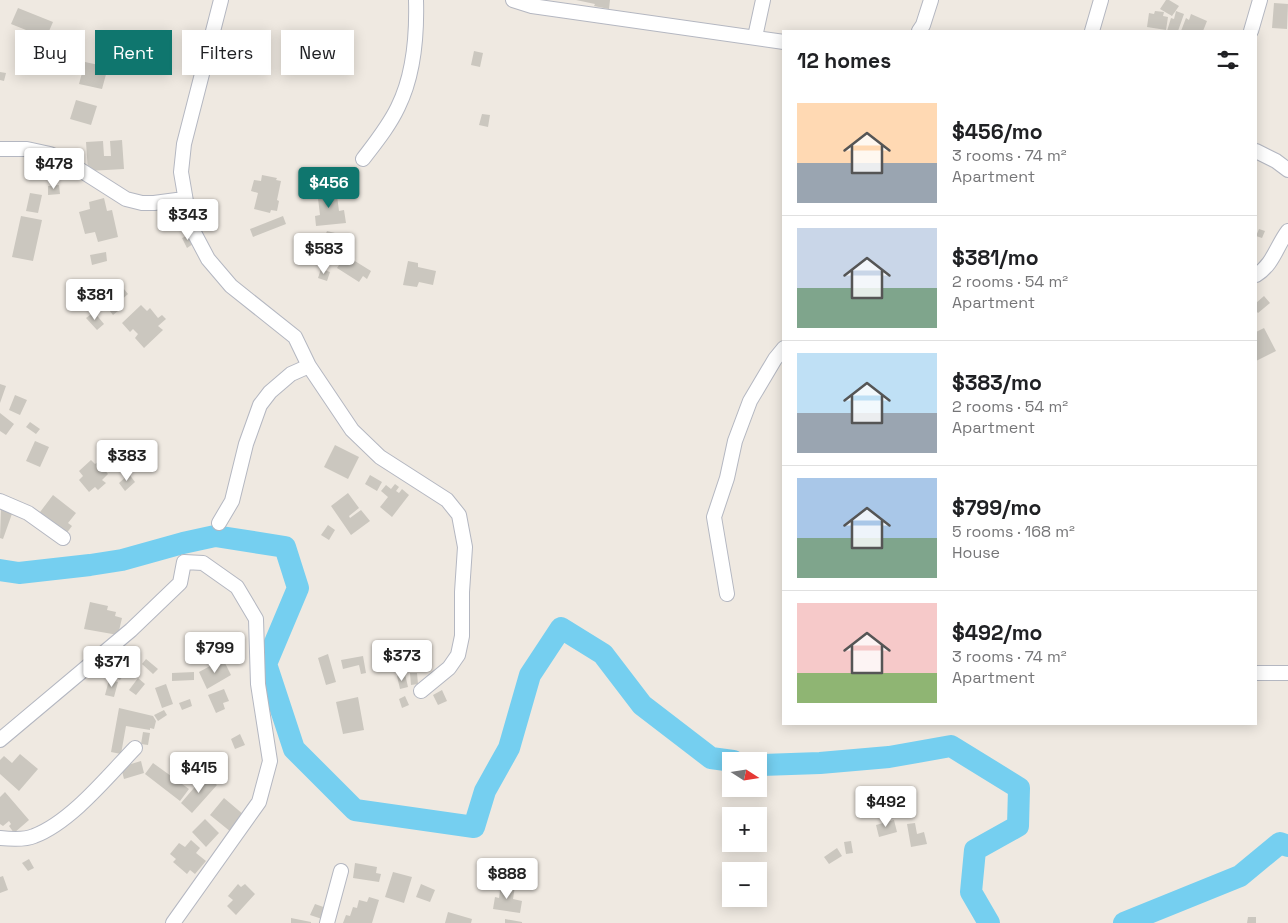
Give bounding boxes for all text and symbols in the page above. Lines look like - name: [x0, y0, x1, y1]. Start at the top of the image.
- chip: Buy: [15, 30, 85, 75]
- chip: Rent: [95, 30, 172, 75]
- chip: Filters: [182, 30, 271, 75]
- chip: New: [281, 30, 354, 75]
- icon: filters: [1214, 46, 1242, 74]
- text: 12 homes: [797, 47, 891, 74]
- text: $456/mo: [952, 118, 1043, 145]
- icon: home: [837, 123, 897, 183]
- text: 3 rooms · 74 m²: [952, 145, 1067, 166]
- pin: $478: [24, 148, 84, 190]
- text: $478: [35, 153, 73, 174]
- pin: $456: [299, 166, 359, 209]
- text: Apartment: [952, 166, 1035, 187]
- text: $456: [309, 172, 349, 193]
- pin: $343: [158, 198, 218, 241]
- text: $343: [168, 204, 208, 225]
- pin: $583: [294, 232, 354, 275]
- text: $583: [305, 238, 343, 259]
- text: $381/mo: [952, 244, 1039, 271]
- icon: home: [837, 248, 897, 308]
- text: 2 rooms · 54 m²: [952, 271, 1068, 292]
- pin: $381: [65, 278, 125, 321]
- text: $381: [77, 284, 113, 305]
- text: Apartment: [952, 292, 1035, 313]
- text: $383/mo: [952, 369, 1042, 396]
- icon: home: [837, 373, 897, 433]
- text: 2 rooms · 54 m²: [952, 396, 1068, 417]
- text: Apartment: [952, 417, 1035, 438]
- pin: $383: [97, 440, 157, 482]
- text: $383: [108, 445, 146, 466]
- text: $799/mo: [952, 494, 1041, 521]
- icon: home: [837, 498, 897, 558]
- text: 5 rooms · 168 m²: [952, 521, 1075, 542]
- text: House: [952, 542, 1000, 563]
- text: $492/mo: [952, 619, 1042, 646]
- icon: home: [837, 623, 897, 683]
- pin: $799: [185, 632, 245, 674]
- text: $799: [196, 637, 234, 658]
- pin: $373: [372, 640, 432, 682]
- text: $373: [383, 645, 421, 666]
- pin: $371: [82, 646, 142, 688]
- text: 3 rooms · 74 m²: [952, 646, 1067, 667]
- text: $371: [94, 651, 130, 672]
- text: Apartment: [952, 667, 1035, 688]
- pin: $415: [169, 752, 229, 794]
- north arrow: [722, 752, 768, 798]
- map controls: [722, 752, 767, 907]
- text: $415: [181, 757, 217, 778]
- pin: $492: [856, 786, 916, 828]
- text: $492: [866, 791, 906, 812]
- button: +: [722, 807, 767, 852]
- pin: $888: [477, 858, 537, 900]
- button: −: [722, 862, 767, 907]
- text: $888: [488, 863, 526, 884]

